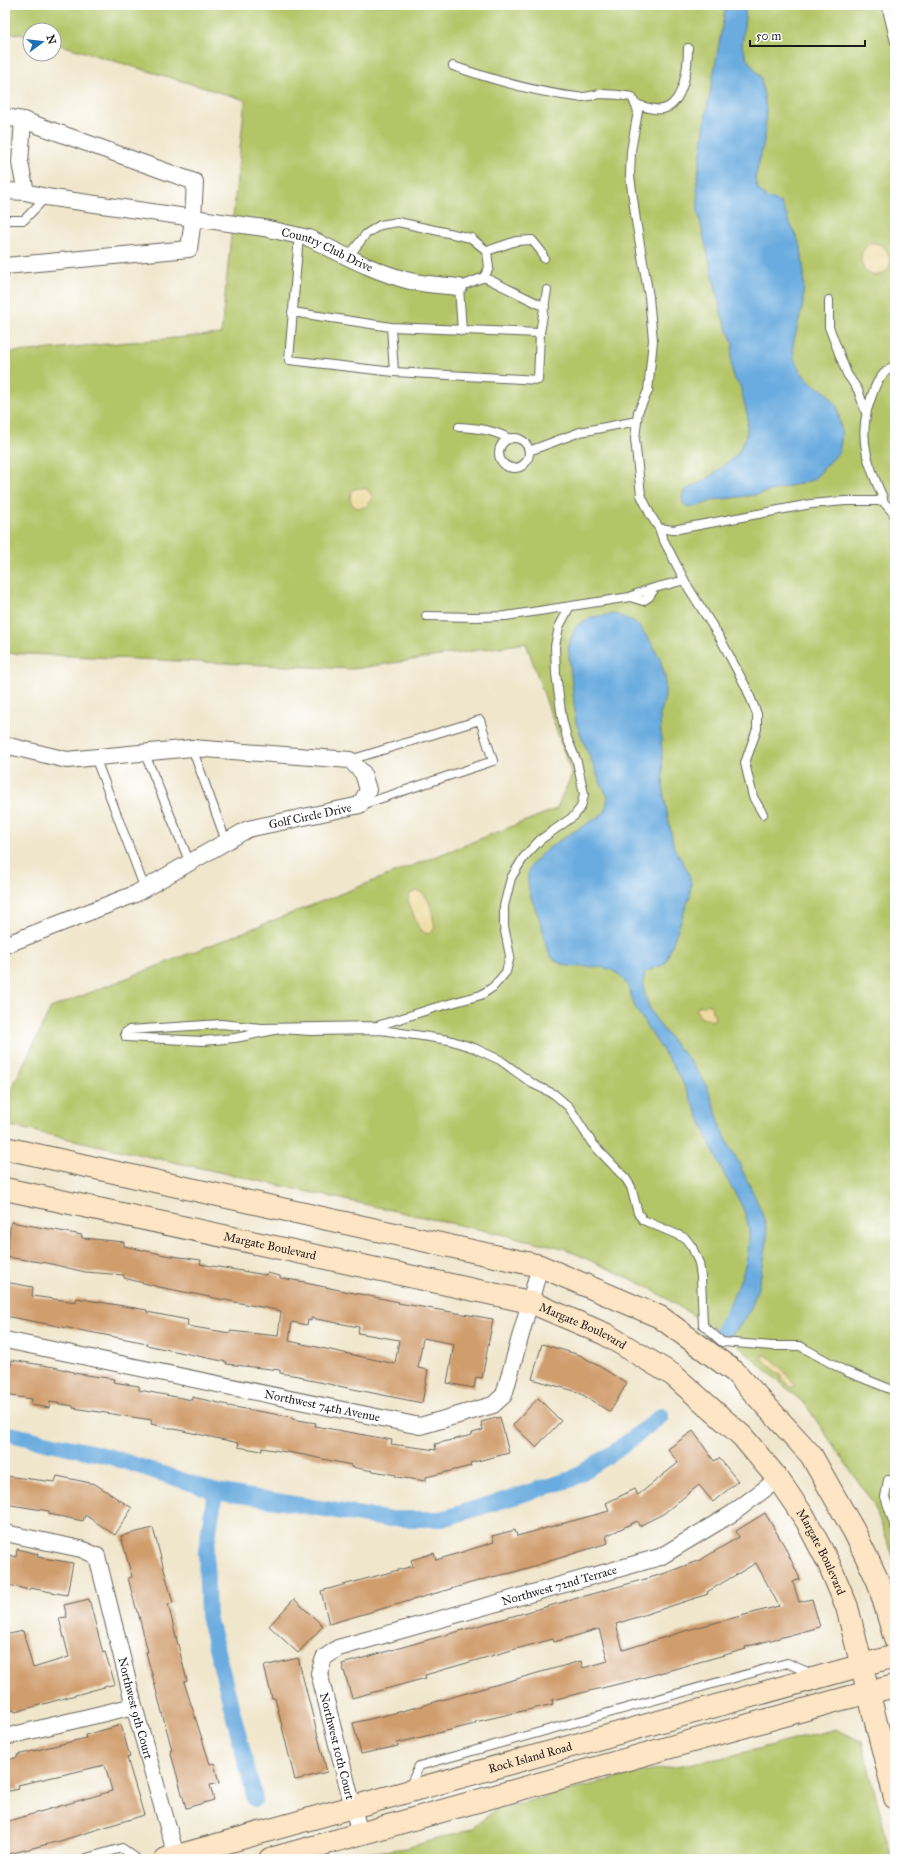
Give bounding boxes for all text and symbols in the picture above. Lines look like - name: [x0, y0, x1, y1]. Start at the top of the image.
- north arrow: [22, 22, 62, 62]
- scale bar: [750, 22, 865, 48]
- text: 50 m: [756, 29, 781, 43]
- text: N: [44, 33, 59, 46]
- street label: Country Club Drive: [280, 225, 375, 275]
- street label: Golf Circle Drive: [267, 800, 353, 832]
- street label: Margate Boulevard: [222, 1229, 318, 1263]
- street label: Margate Boulevard: [537, 1300, 629, 1352]
- street label: Northwest 74th Avenue: [263, 1387, 381, 1425]
- street label: Margate Boulevard: [793, 1506, 848, 1597]
- street label: Northwest 72nd Terrace: [500, 1563, 618, 1608]
- street label: Northwest 9th Court: [115, 1656, 156, 1761]
- street label: Northwest 10th Court: [317, 1691, 357, 1802]
- street label: Rock Island Road: [487, 1739, 574, 1776]

